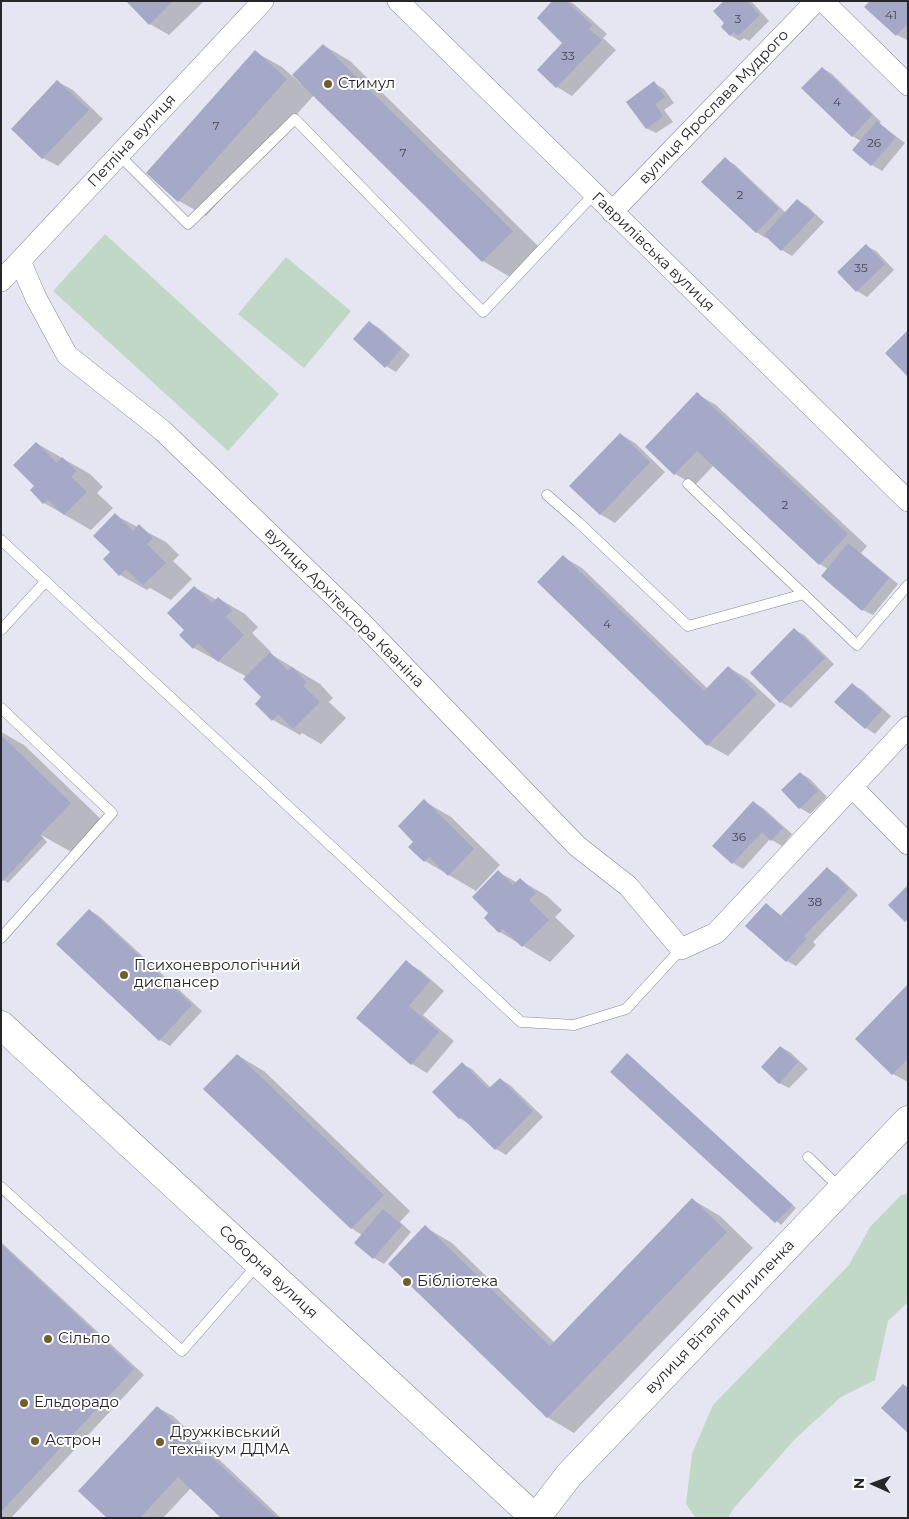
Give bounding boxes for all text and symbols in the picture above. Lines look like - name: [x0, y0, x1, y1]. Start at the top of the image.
- house number: 41: [885, 8, 897, 22]
- house number: 3: [735, 12, 741, 26]
- street label: вулиця Ярослава Мудрого: [635, 26, 793, 188]
- house number: 33: [561, 49, 575, 63]
- place label: Стимул: [338, 75, 395, 93]
- marker: Стимул: [322, 78, 334, 90]
- street label: Петліна вулиця: [84, 91, 180, 191]
- house number: 4: [833, 95, 841, 109]
- house number: 7: [212, 119, 220, 133]
- house number: 26: [867, 136, 881, 150]
- house number: 7: [399, 146, 407, 160]
- house number: 2: [737, 188, 743, 202]
- street label: Гаврилівська вулиця: [588, 189, 718, 315]
- house number: 35: [854, 261, 868, 275]
- house number: 2: [782, 498, 788, 512]
- street label: вулиця Архітектора Кваніна: [260, 524, 428, 692]
- house number: 4: [603, 617, 611, 631]
- house number: 36: [732, 830, 746, 844]
- house number: 38: [808, 895, 822, 909]
- place label: Психоневрологічний диспансер: [134, 957, 301, 992]
- marker: Психоневрологічний диспансер: [118, 969, 130, 981]
- street label: Соборна вулиця: [215, 1222, 321, 1322]
- street label: вулиця Віталія Пилипенка: [642, 1236, 798, 1398]
- place label: Бібліотека: [417, 1273, 498, 1291]
- marker: Бібліотека: [401, 1276, 413, 1288]
- place label: Сільпо: [58, 1330, 110, 1348]
- marker: Сільпо: [42, 1333, 54, 1345]
- place label: Ельдорадо: [34, 1394, 119, 1412]
- marker: Ельдорадо: [18, 1397, 30, 1409]
- place label: Дружківський технікум ДДМА: [170, 1424, 290, 1459]
- place label: Астрон: [45, 1432, 101, 1450]
- marker: Астрон: [29, 1435, 41, 1447]
- marker: Дружківський технікум ДДМА: [154, 1436, 166, 1448]
- north arrow: [849, 1459, 899, 1509]
- text: N: [850, 1478, 868, 1489]

